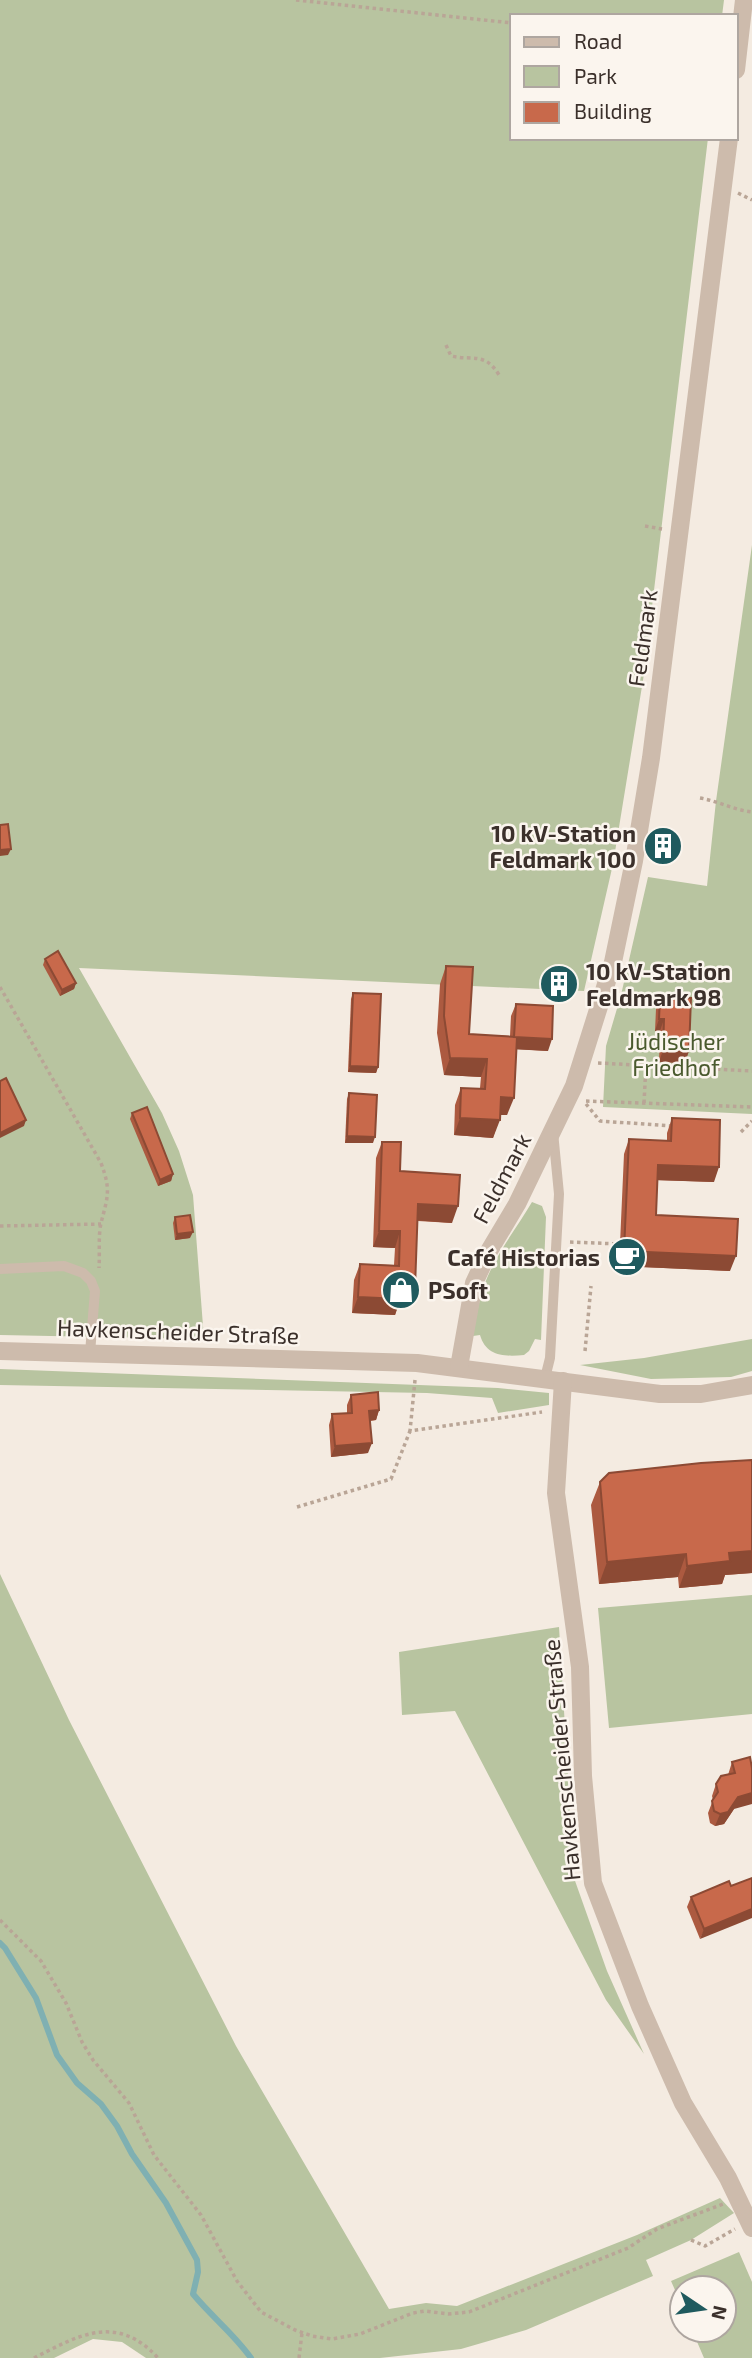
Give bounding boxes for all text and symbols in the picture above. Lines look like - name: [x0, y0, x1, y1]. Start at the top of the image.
- legend: [510, 14, 738, 140]
- text: Road: [574, 28, 622, 53]
- text: Park: [574, 63, 617, 88]
- text: Building: [574, 98, 652, 123]
- street label: Feldmark: [621, 587, 663, 689]
- place label: 10 kV-Station Feldmark 100: [489, 819, 636, 873]
- building icon: 10 kV-Station Feldmark 100: [642, 825, 684, 867]
- place label: 10 kV-Station Feldmark 98: [586, 957, 731, 1011]
- building icon: 10 kV-Station Feldmark 98: [538, 963, 580, 1005]
- park label: Jüdischer Friedhof: [627, 1027, 725, 1081]
- street label: Feldmark: [466, 1128, 537, 1228]
- cafe icon: Café Historias: [606, 1236, 648, 1278]
- place label: Café Historias: [447, 1243, 600, 1271]
- shop icon: PSoft: [380, 1269, 422, 1311]
- place label: PSoft: [428, 1276, 488, 1304]
- street label: Havkenscheider Straße: [56, 1313, 300, 1349]
- street label: Havkenscheider Straße: [536, 1638, 586, 1882]
- north arrow: [668, 2274, 738, 2344]
- text: N: [707, 2304, 733, 2322]

